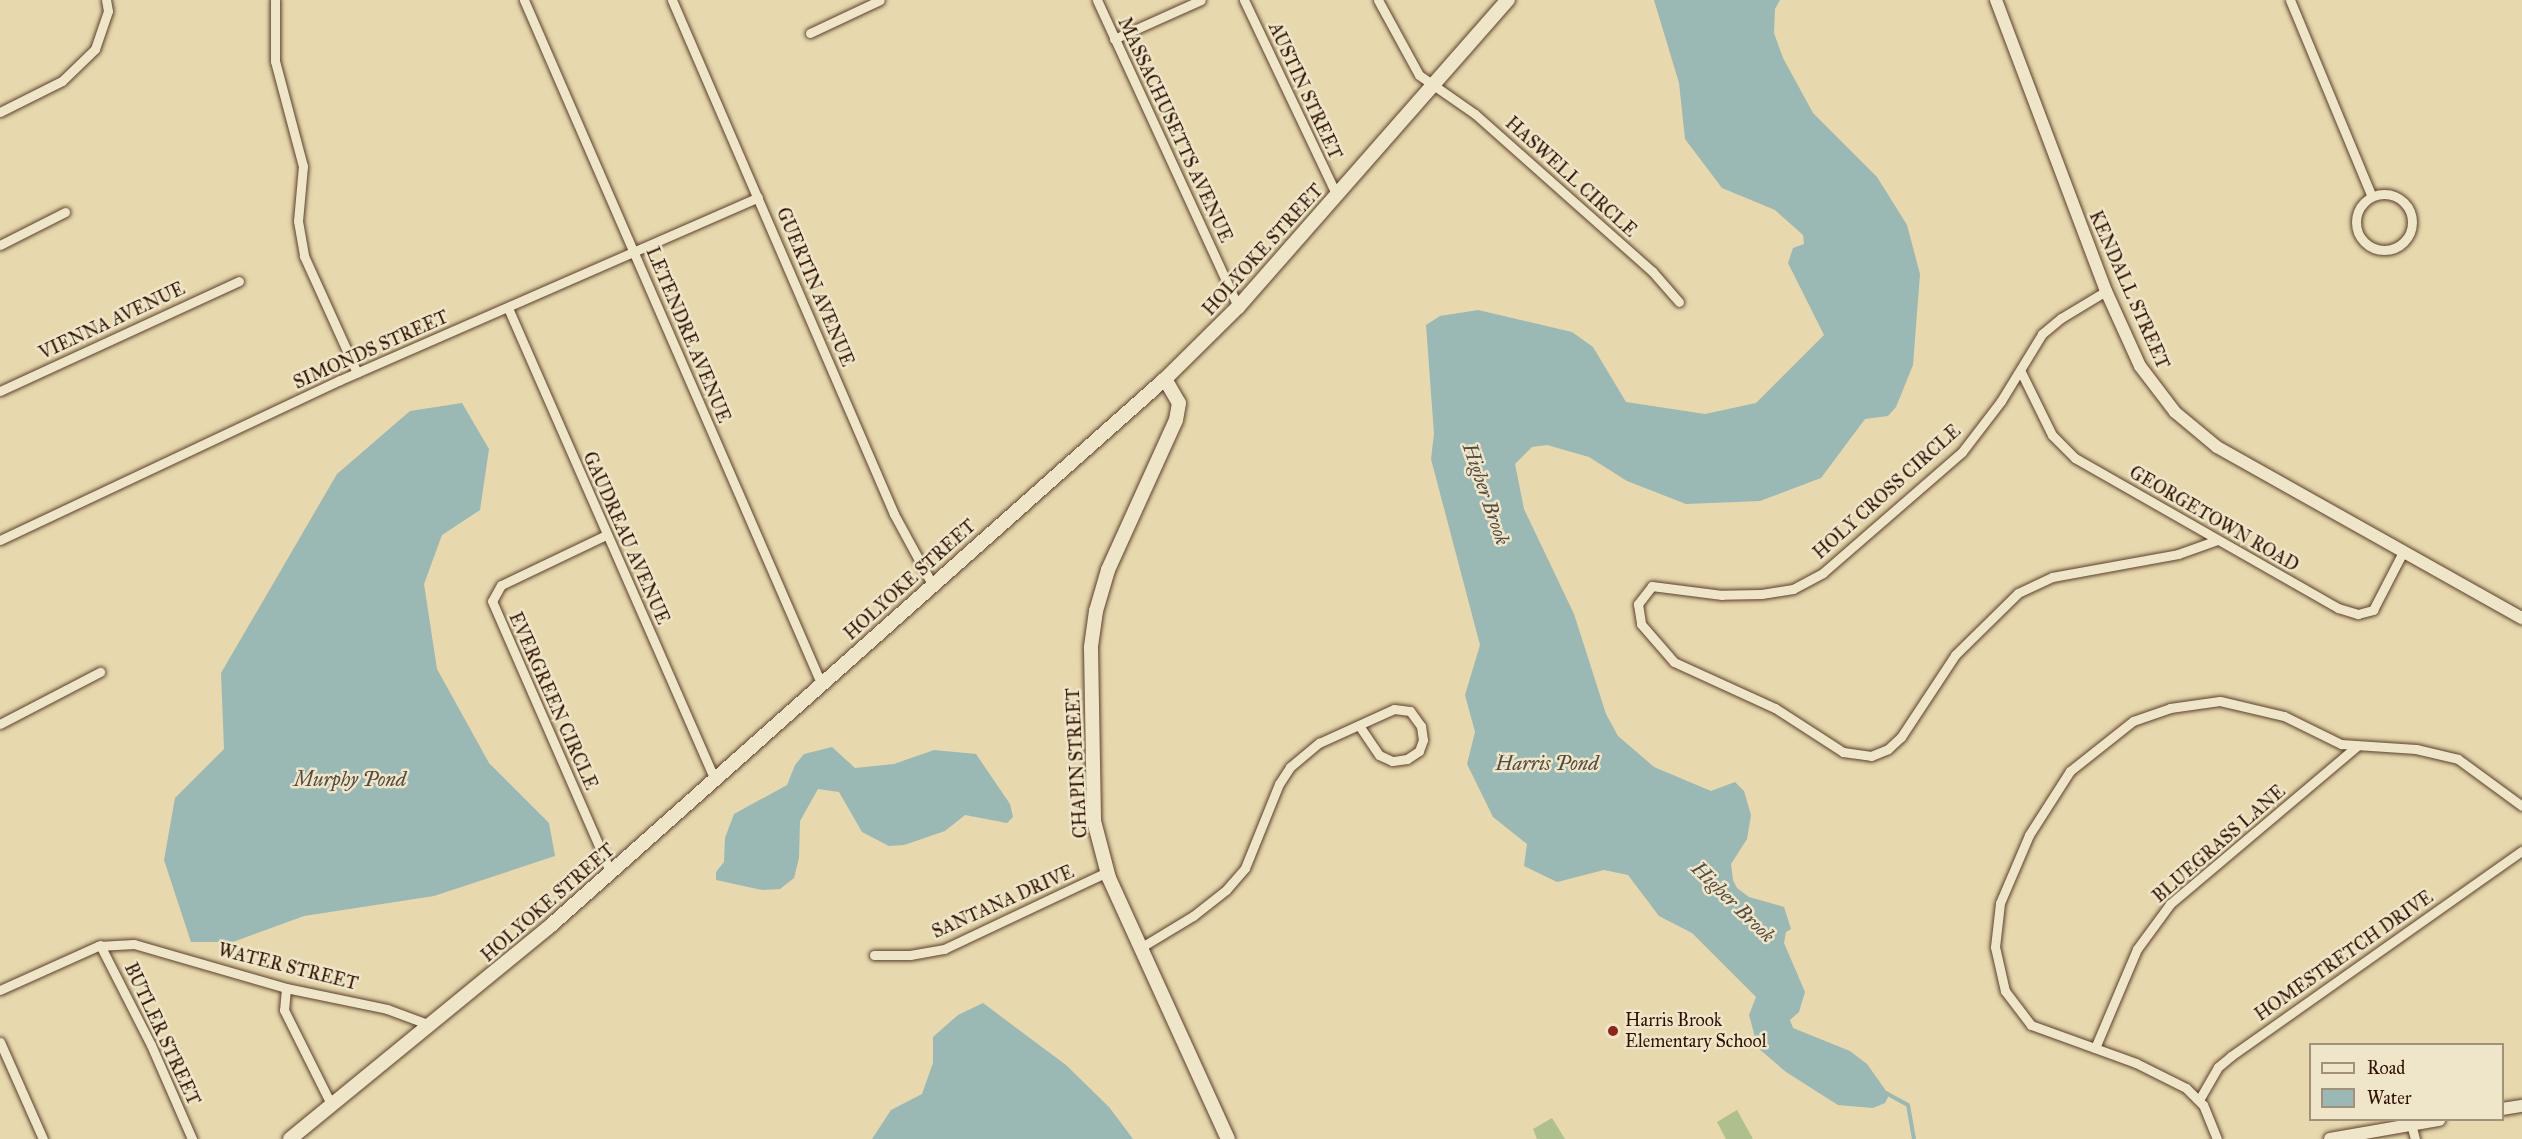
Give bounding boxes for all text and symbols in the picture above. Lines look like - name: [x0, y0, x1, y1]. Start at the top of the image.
- street label: MASSACHUSETTS AVENUE: [1113, 14, 1237, 246]
- street label: AUSTIN STREET: [1264, 19, 1346, 163]
- street label: HASWELL CIRCLE: [1501, 112, 1641, 242]
- street label: HOLYOKE STREET: [1198, 180, 1328, 320]
- street label: GUERTIN AVENUE: [772, 204, 858, 370]
- street label: KENDALL STREET: [2084, 208, 2174, 372]
- street label: LETENDRE AVENUE: [641, 244, 735, 426]
- street label: VIENNA AVENUE: [36, 278, 188, 364]
- street label: SIMONDS STREET: [290, 306, 452, 394]
- street label: HOLY CROSS CIRCLE: [1809, 420, 1965, 564]
- water label: Higher Brook: [1457, 440, 1515, 548]
- street label: GAUDREAU AVENUE: [578, 449, 674, 627]
- street label: GEORGETOWN ROAD: [2125, 462, 2303, 576]
- street label: HOLYOKE STREET: [840, 515, 980, 645]
- street label: EVERGREEN CIRCLE: [504, 609, 602, 793]
- street label: CHAPIN STREET: [1062, 687, 1092, 839]
- water label: Harris Pond: [1495, 751, 1599, 775]
- water label: Murphy Pond: [294, 767, 406, 791]
- street label: BLUEGRASS LANE: [2148, 781, 2290, 907]
- street label: HOLYOKE STREET: [477, 839, 619, 967]
- water label: Higher Brook: [1686, 856, 1780, 948]
- street label: SANTANA DRIVE: [929, 861, 1077, 943]
- street label: HOMESTRETCH DRIVE: [2251, 886, 2437, 1026]
- street label: WATER STREET: [216, 939, 360, 995]
- street label: BUTLER STREET: [120, 959, 204, 1109]
- place label: Harris Brook Elementary School: [1625, 1010, 1767, 1052]
- marker: Harris Brook Elementary School: [1606, 1024, 1620, 1038]
- legend: [2309, 1043, 2504, 1121]
- text: Road: [2367, 1057, 2405, 1079]
- text: Water: [2367, 1087, 2411, 1109]

